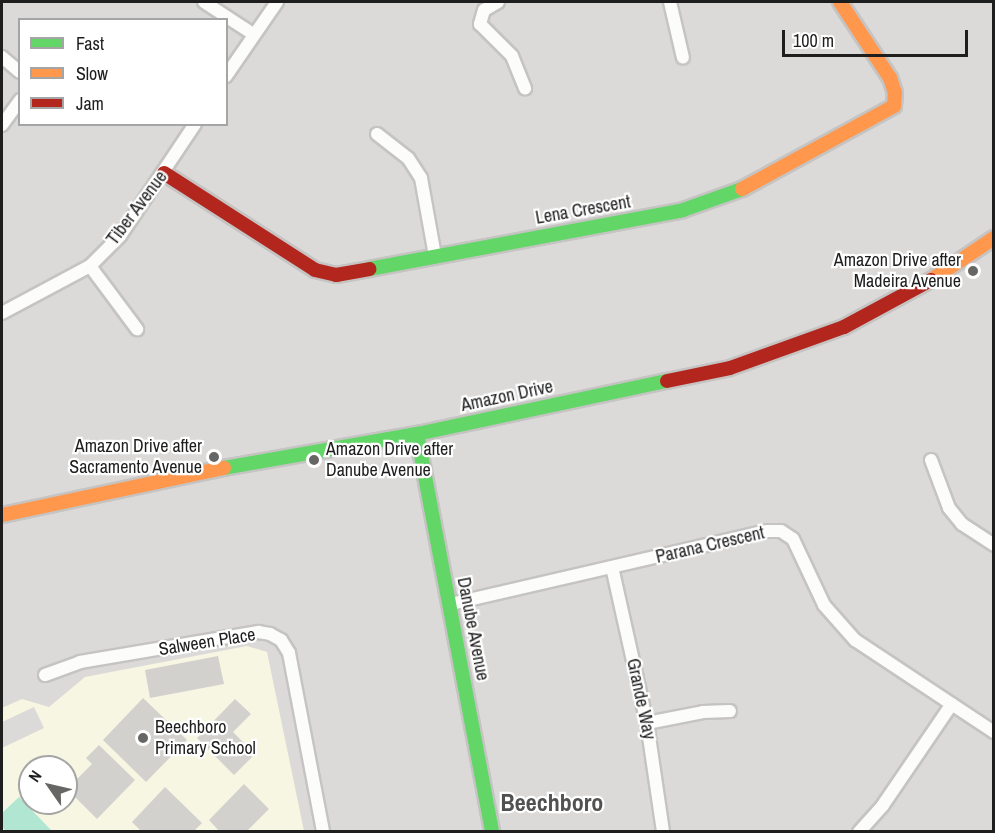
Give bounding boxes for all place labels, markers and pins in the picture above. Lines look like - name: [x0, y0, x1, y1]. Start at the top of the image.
- place label: Amazon Drive after Madeira Avenue: [834, 250, 961, 292]
- marker: Amazon Drive after Madeira Avenue: [966, 264, 980, 278]
- place label: Amazon Drive after Sacramento Avenue: [69, 436, 202, 478]
- place label: Amazon Drive after Danube Avenue: [326, 439, 453, 482]
- marker: Amazon Drive after Sacramento Avenue: [207, 450, 221, 464]
- marker: Amazon Drive after Danube Avenue: [307, 453, 321, 467]
- place label: Beechboro Primary School: [155, 717, 256, 760]
- marker: Beechboro Primary School: [136, 731, 150, 745]

